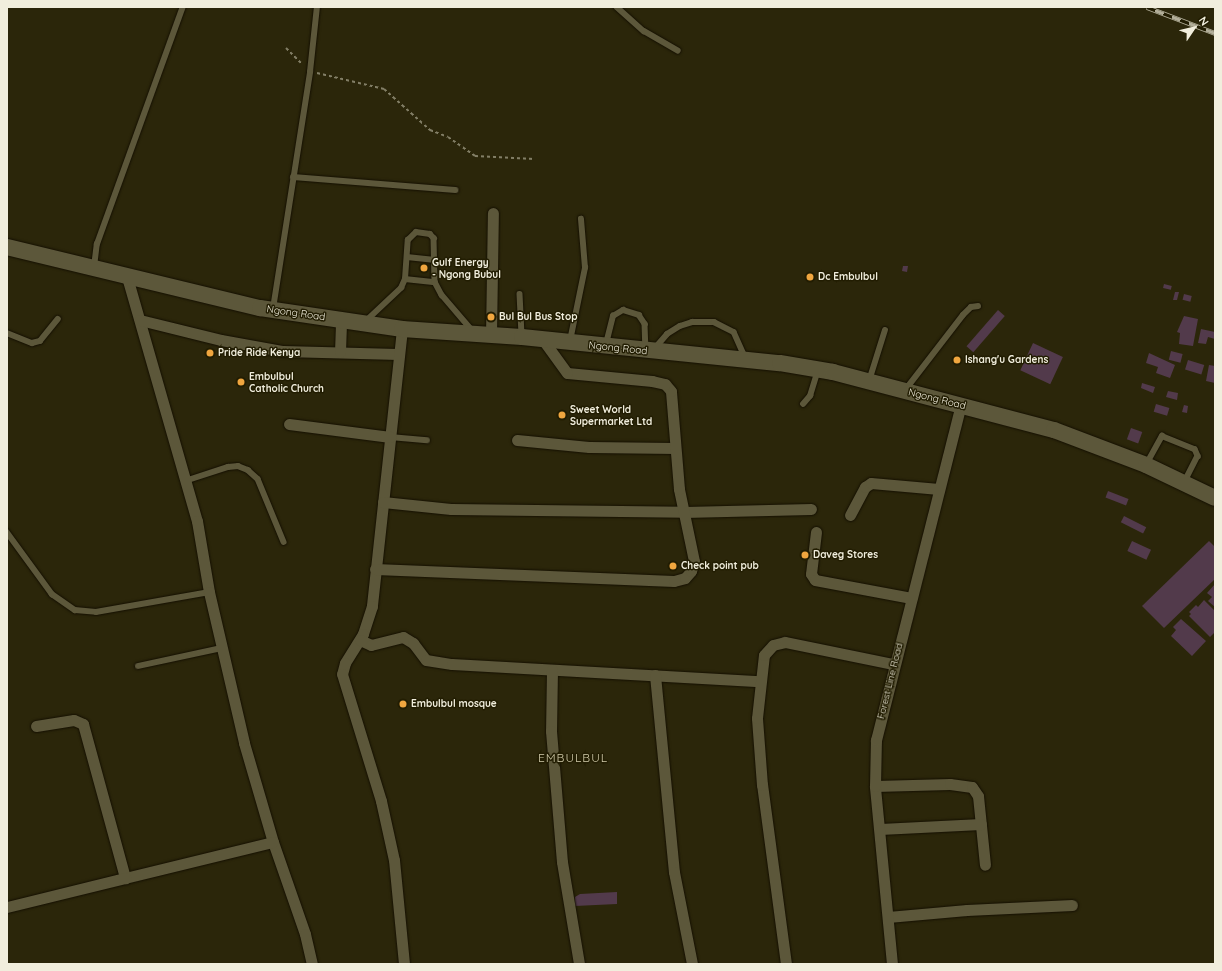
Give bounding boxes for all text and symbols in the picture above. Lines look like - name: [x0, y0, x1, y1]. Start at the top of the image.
- north arrow: [1174, 8, 1214, 48]
- text: N: [1196, 14, 1212, 28]
- place label: Gulf Energy - Ngong Bubul: [432, 256, 501, 280]
- marker: Gulf Energy - Ngong Bubul: [419, 263, 429, 273]
- place label: Dc Embulbul: [818, 271, 878, 283]
- marker: Dc Embulbul: [805, 272, 815, 282]
- street label: Ngong Road: [266, 303, 326, 323]
- place label: Bul Bul Bus Stop: [499, 311, 577, 323]
- marker: Bul Bul Bus Stop: [486, 312, 496, 322]
- street label: Ngong Road: [588, 339, 648, 357]
- place label: Pride Ride Kenya: [218, 347, 300, 359]
- marker: Pride Ride Kenya: [205, 348, 215, 358]
- place label: Ishang'u Gardens: [965, 354, 1048, 366]
- marker: Ishang'u Gardens: [952, 355, 962, 365]
- place label: Embulbul Catholic Church: [249, 370, 324, 394]
- marker: Embulbul Catholic Church: [236, 377, 246, 387]
- street label: Ngong Road: [907, 386, 967, 412]
- place label: Sweet World Supermarket Ltd: [570, 403, 652, 426]
- marker: Sweet World Supermarket Ltd: [557, 410, 567, 420]
- place label: Daveg Stores: [813, 549, 878, 561]
- marker: Daveg Stores: [800, 550, 810, 560]
- place label: Check point pub: [681, 560, 759, 572]
- marker: Check point pub: [668, 561, 678, 571]
- street label: Forest Line Road: [875, 642, 905, 720]
- place label: Embulbul mosque: [411, 698, 497, 710]
- marker: Embulbul mosque: [398, 699, 408, 709]
- district label: EMBULBUL: [538, 751, 608, 765]

